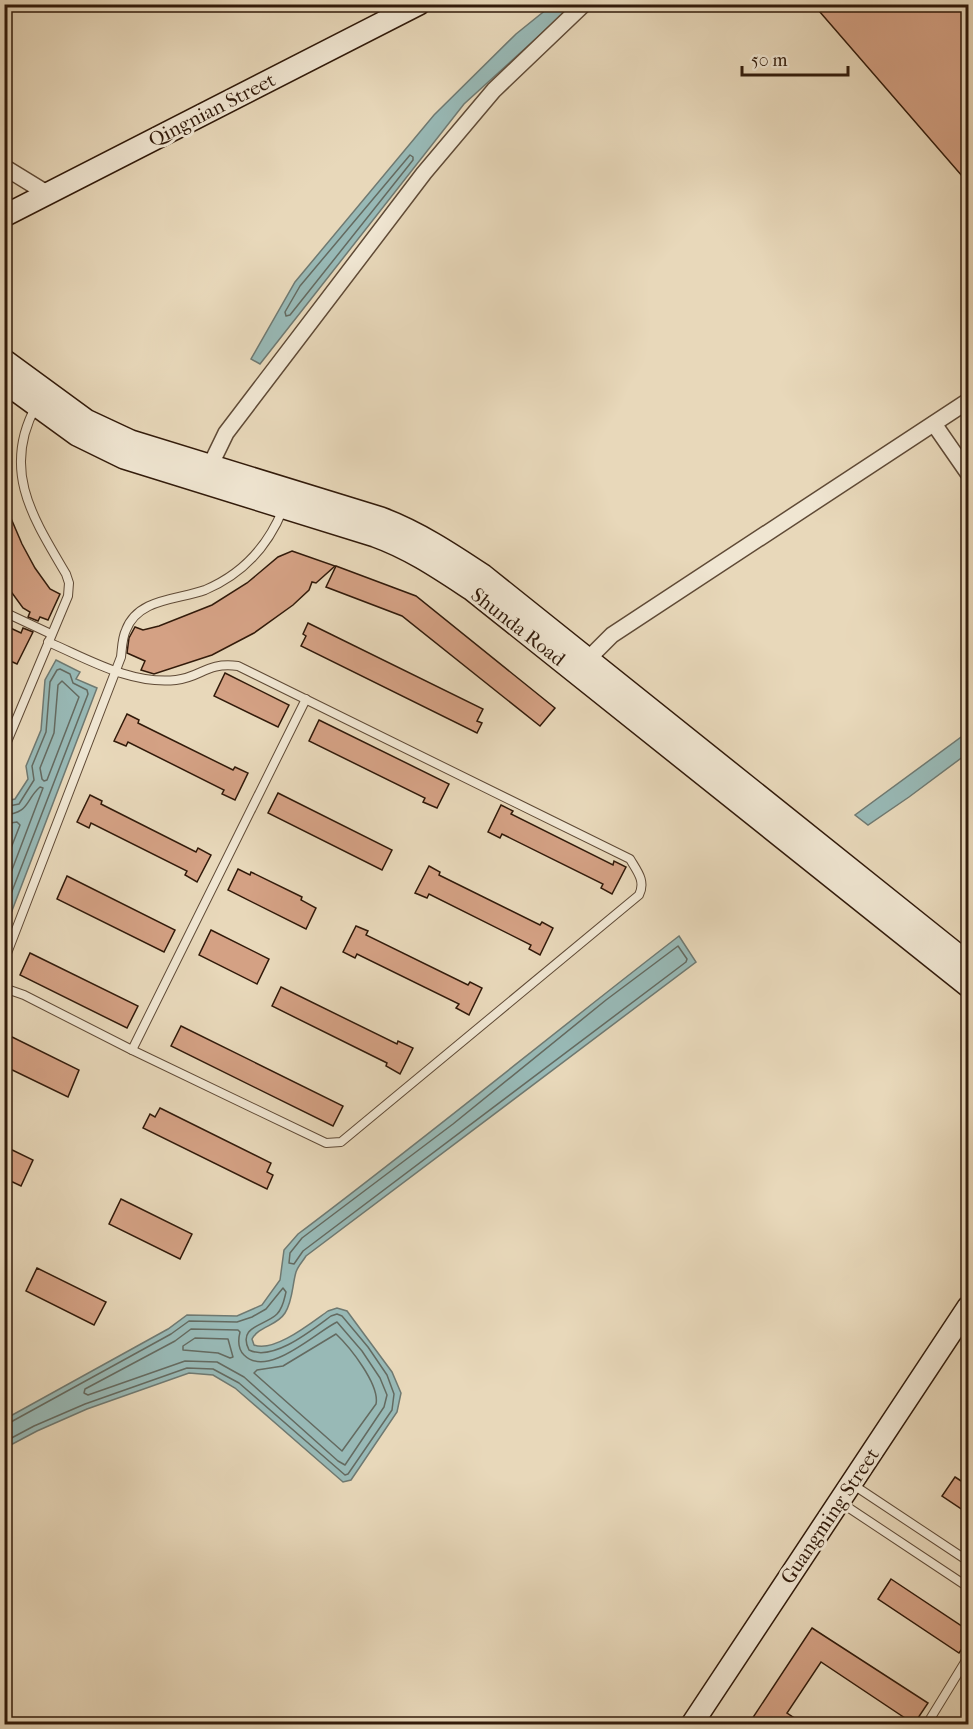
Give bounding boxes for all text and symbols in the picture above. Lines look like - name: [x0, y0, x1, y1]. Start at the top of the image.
- scale bar: [742, 39, 848, 77]
- text: 50 m: [751, 50, 788, 71]
- street label: Qingnian Street: [145, 68, 279, 152]
- street label: Shunda Road: [466, 583, 571, 672]
- street label: Guangming Street: [776, 1444, 884, 1588]

